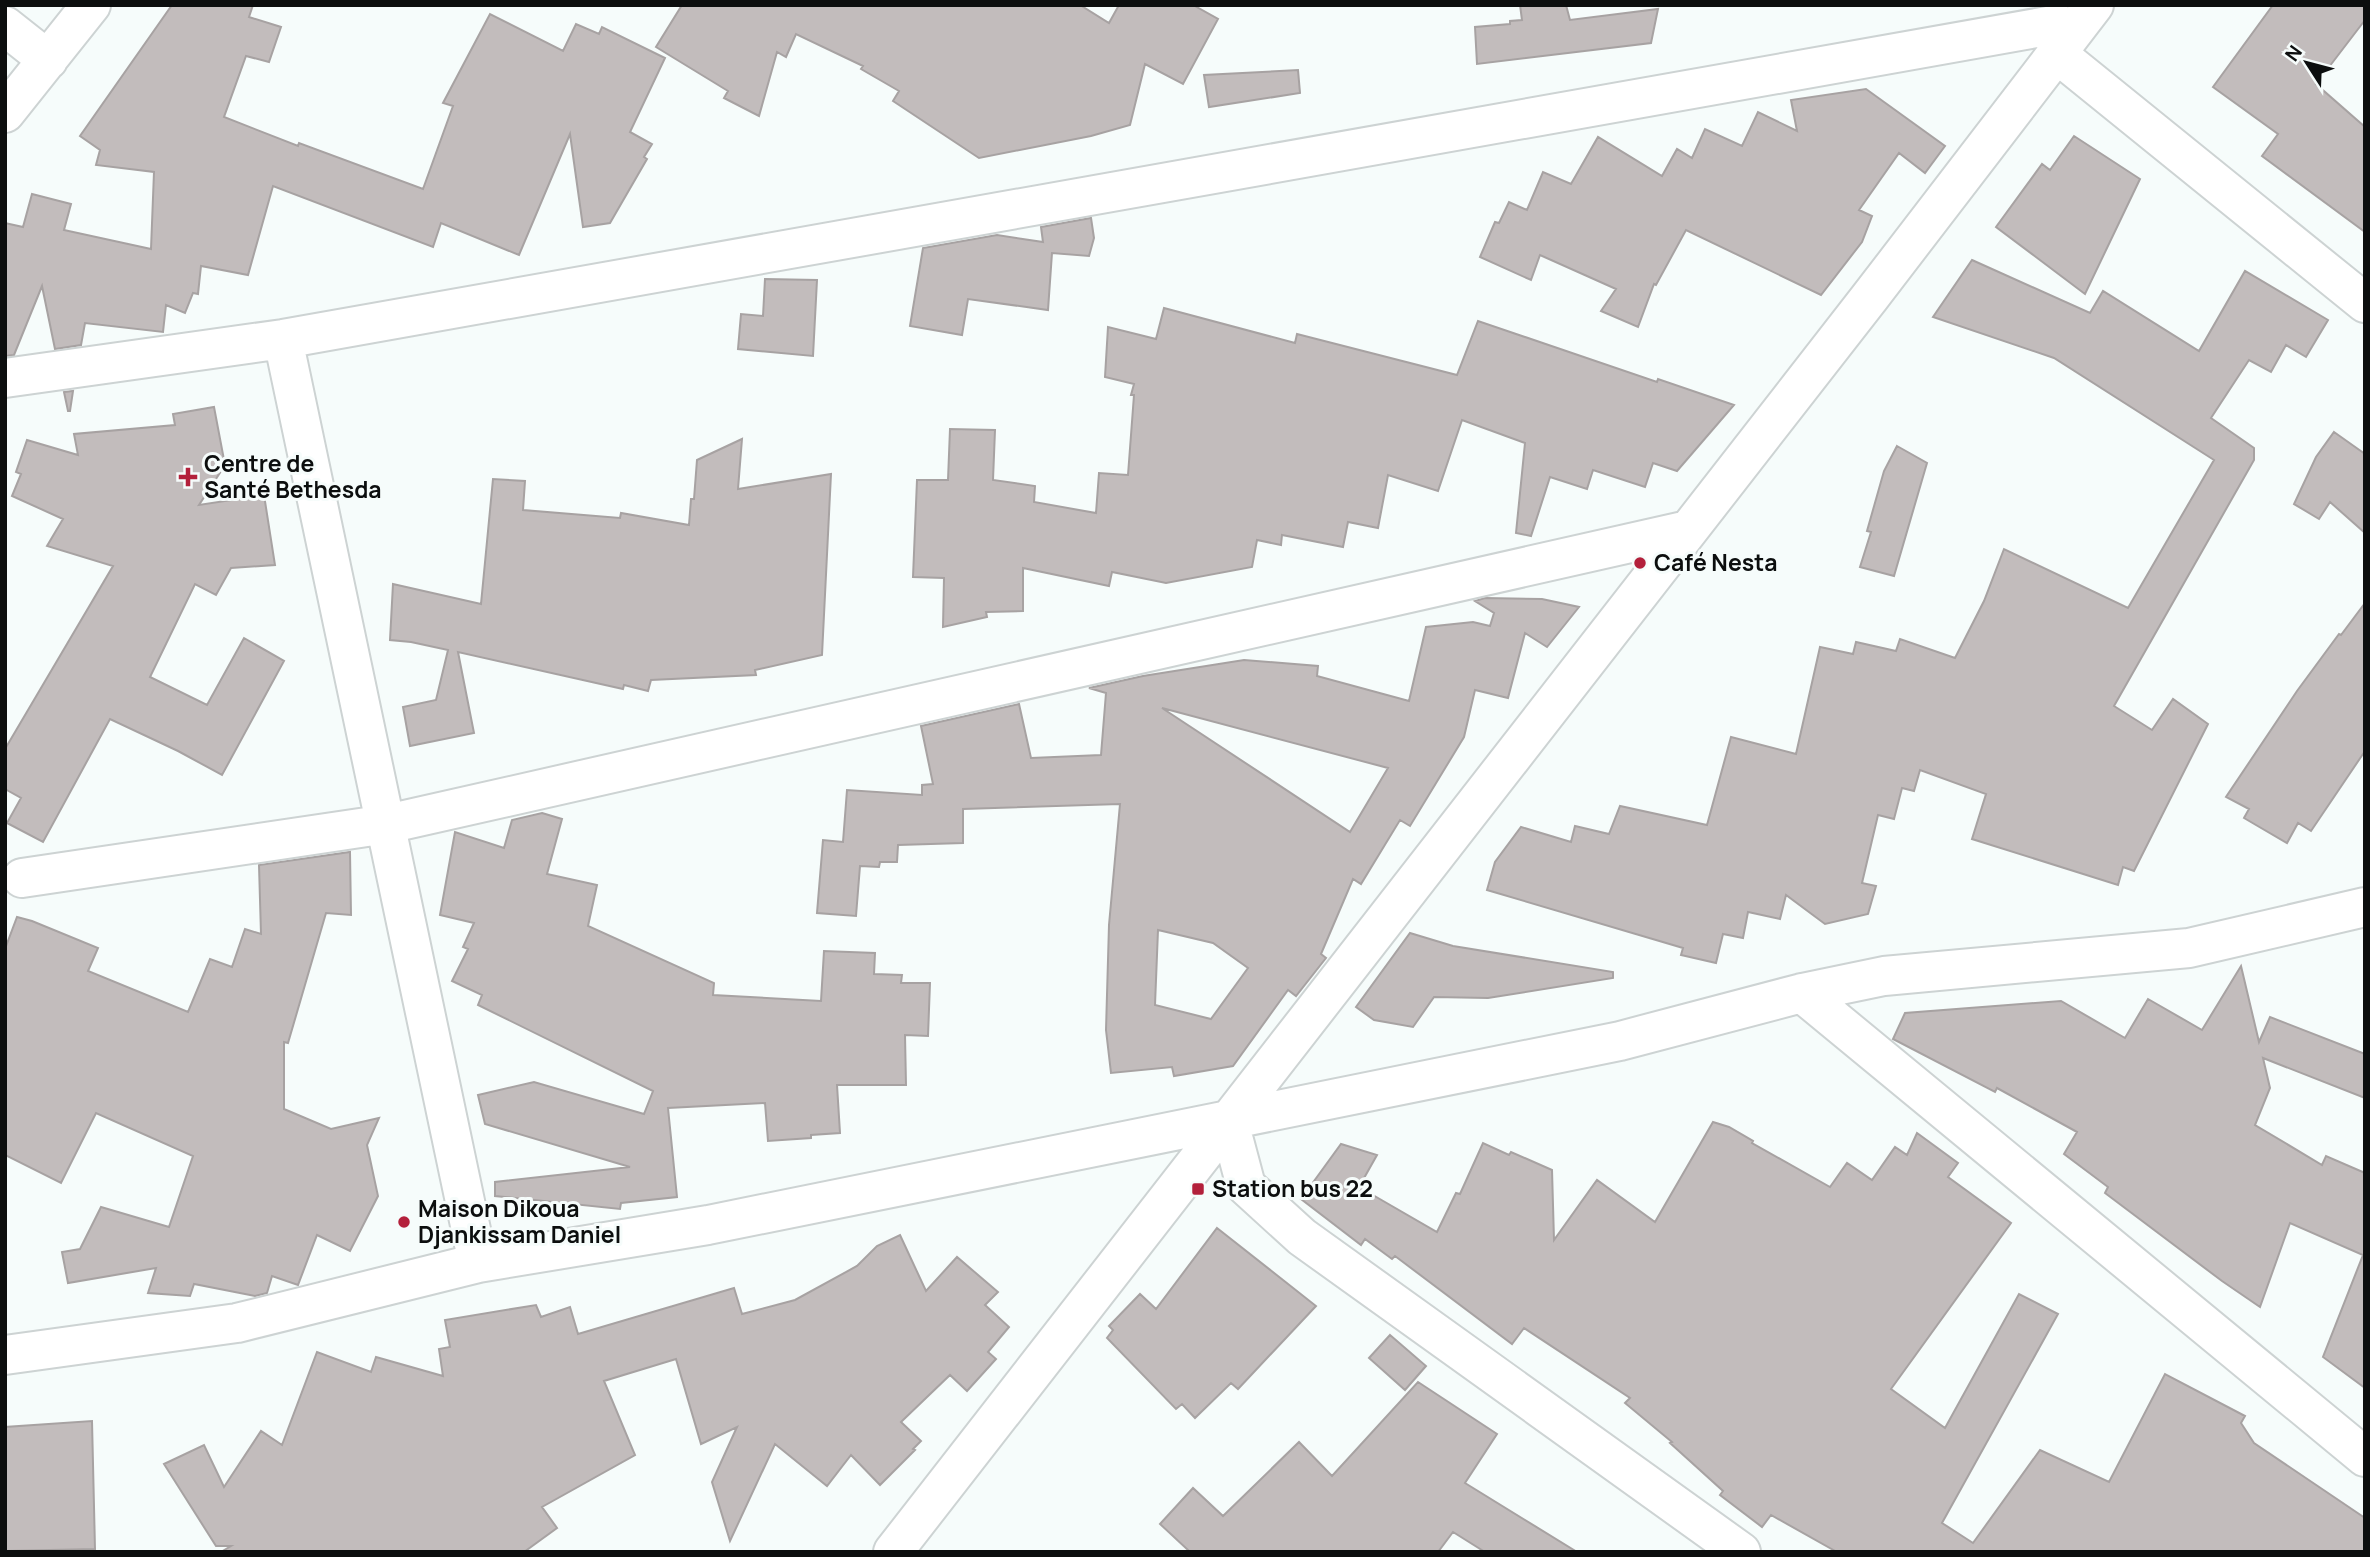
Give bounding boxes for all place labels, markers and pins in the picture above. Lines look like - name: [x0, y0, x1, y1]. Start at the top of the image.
- place label: Centre de Santé Bethesda: [204, 447, 382, 505]
- marker: Centre de Santé Bethesda: [178, 467, 198, 487]
- place label: Café Nesta: [1654, 546, 1777, 578]
- marker: Café Nesta: [1632, 555, 1648, 571]
- place label: Station bus 22: [1212, 1172, 1373, 1204]
- marker: Station bus 22: [1190, 1181, 1206, 1197]
- place label: Maison Dikoua Djankissam Daniel: [418, 1192, 621, 1250]
- marker: Maison Dikoua Djankissam Daniel: [396, 1214, 412, 1230]

